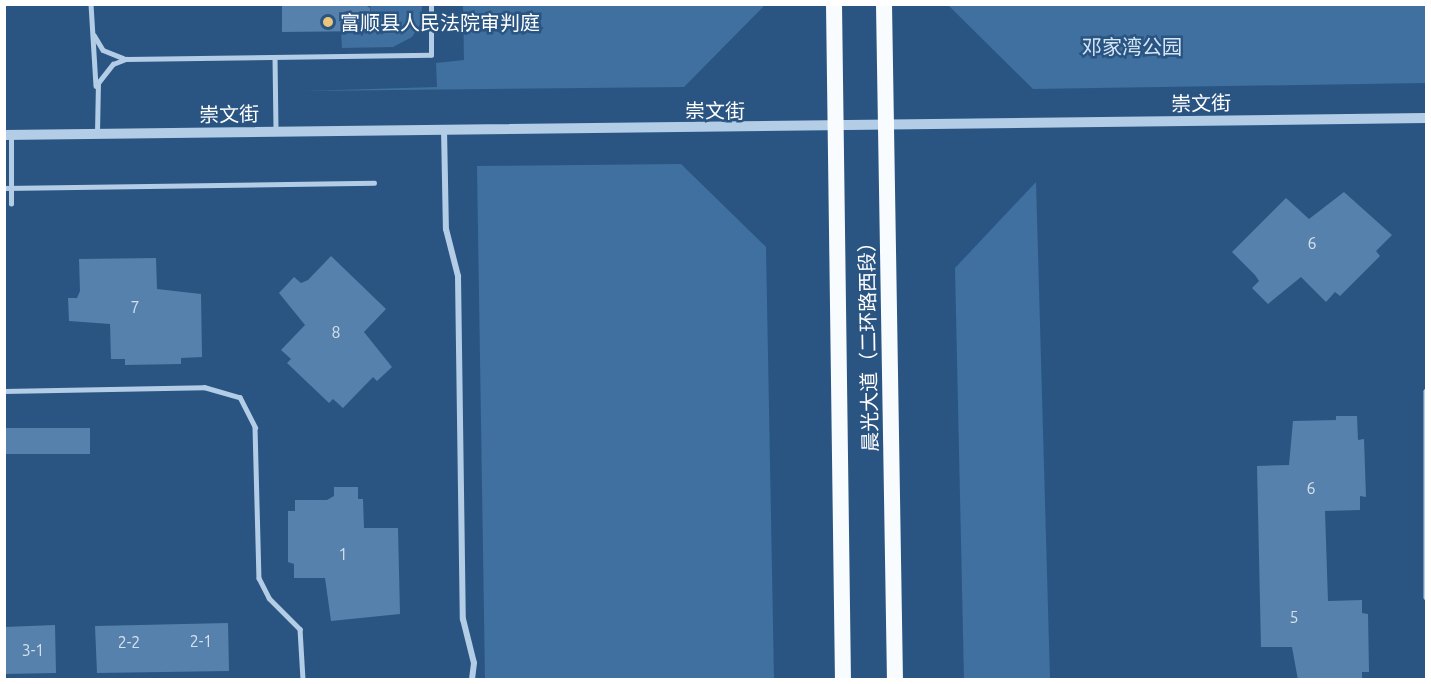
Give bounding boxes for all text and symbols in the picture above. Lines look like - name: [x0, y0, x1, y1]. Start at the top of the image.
- place label: 富顺县人民法院审判庭: [340, 10, 540, 34]
- marker: 富顺县人民法院审判庭: [321, 15, 335, 29]
- park label: 邓家湾公园: [1082, 34, 1182, 58]
- street label: 崇文街: [1171, 90, 1231, 116]
- street label: 崇文街: [685, 98, 745, 122]
- street label: 崇文街: [199, 101, 259, 127]
- street label: 晨光大道（二环路西段）: [854, 232, 882, 452]
- house number: 6: [1307, 233, 1317, 253]
- house number: 7: [130, 297, 140, 317]
- house number: 8: [331, 322, 341, 342]
- house number: 6: [1306, 478, 1316, 498]
- house number: 1: [338, 544, 348, 564]
- house number: 5: [1289, 607, 1299, 627]
- house number: 2-1: [190, 631, 212, 651]
- house number: 2-2: [118, 632, 140, 652]
- house number: 3-1: [22, 640, 44, 660]

